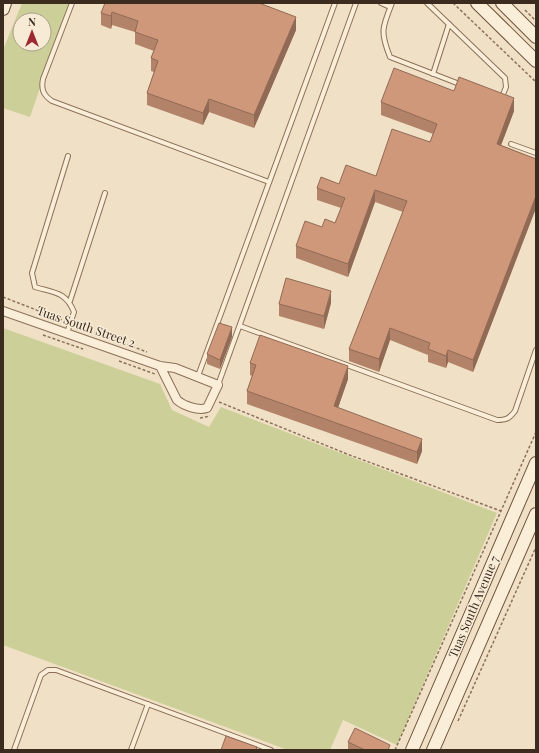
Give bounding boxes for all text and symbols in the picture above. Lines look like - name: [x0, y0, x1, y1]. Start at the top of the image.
- north arrow: [12, 12, 52, 52]
- text: N: [28, 14, 36, 29]
- street label: Tuas South Street 2: [35, 302, 138, 350]
- street label: Tuas South Avenue 7: [444, 553, 502, 660]

